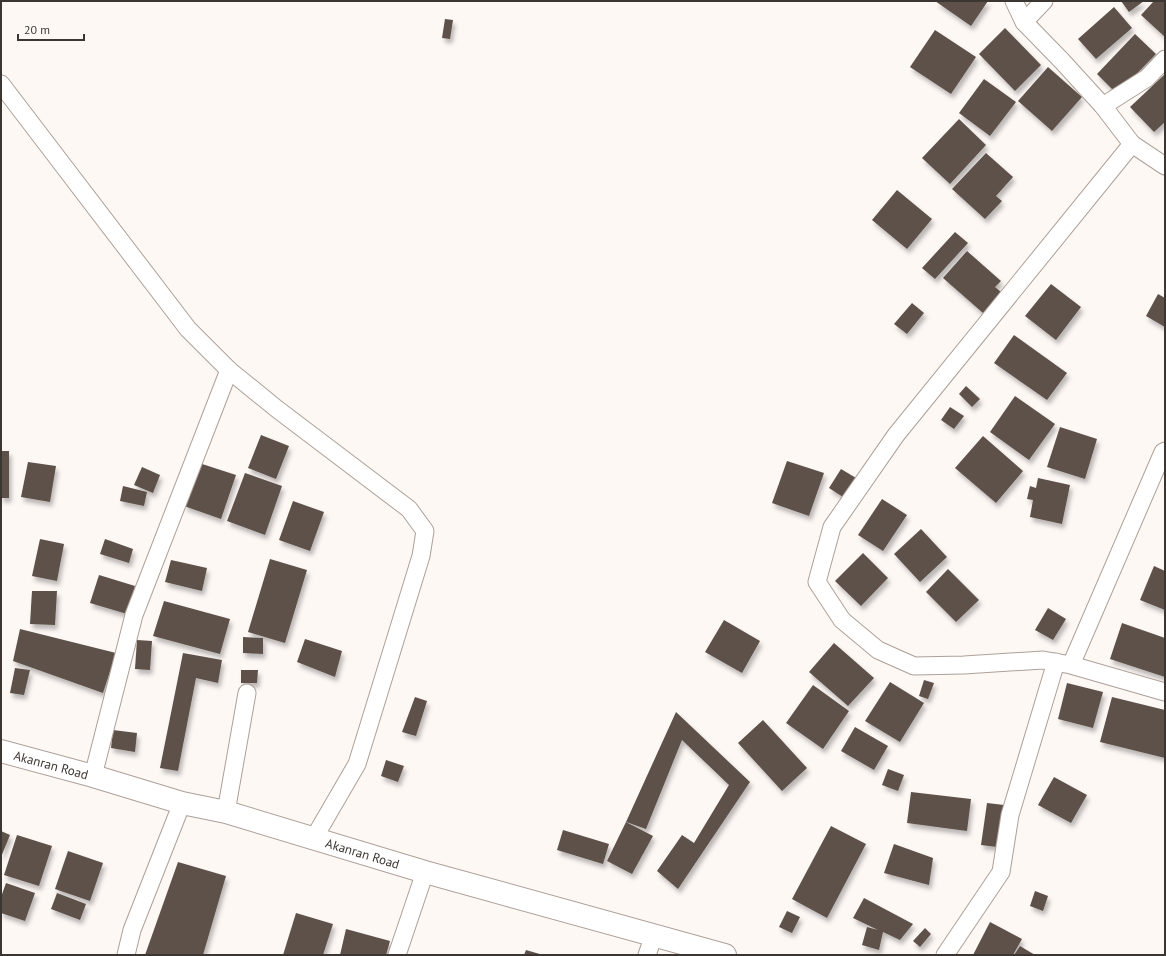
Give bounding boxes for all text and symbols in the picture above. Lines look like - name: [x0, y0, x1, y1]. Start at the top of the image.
- scale bar: [18, 16, 84, 42]
- text: 20 m: [24, 22, 50, 37]
- street label: Akanran Road: [12, 746, 90, 783]
- street label: Akanran Road: [324, 834, 402, 872]

